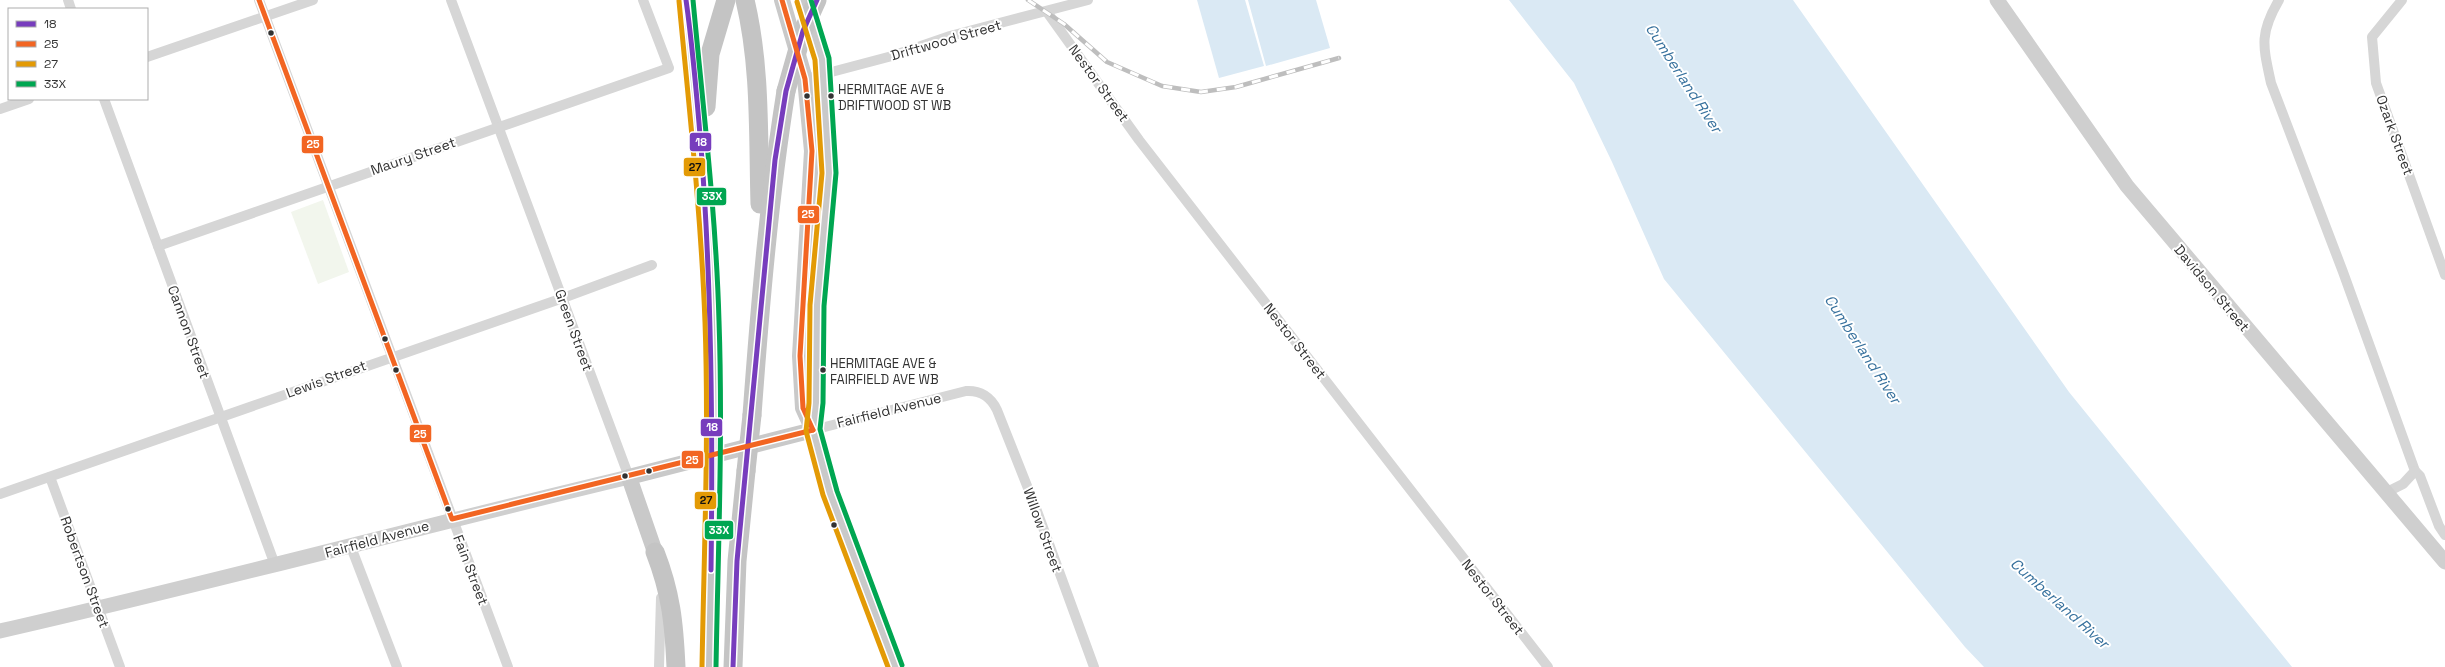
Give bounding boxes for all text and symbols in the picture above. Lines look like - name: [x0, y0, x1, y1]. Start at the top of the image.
- legend: [8, 8, 148, 100]
- text: 18: [44, 16, 57, 32]
- street label: Driftwood Street: [889, 16, 1003, 64]
- water label: Cumberland River: [1642, 20, 1727, 137]
- unlabelled marker: [266, 28, 276, 38]
- text: 25: [44, 36, 58, 52]
- street label: Nestor Street: [1065, 41, 1133, 125]
- text: 27: [44, 56, 58, 72]
- text: 33X: [44, 76, 66, 92]
- place label: HERMITAGE AVE & DRIFTWOOD ST WB: [838, 81, 951, 114]
- unlabelled marker: [802, 91, 812, 101]
- marker: HERMITAGE AVE & DRIFTWOOD ST WB: [826, 91, 836, 101]
- street label: Ozark Street: [2372, 93, 2418, 177]
- line badge: 18: [689, 132, 712, 152]
- street label: Maury Street: [368, 133, 458, 179]
- line badge: 25: [301, 135, 324, 154]
- text: 18: [695, 135, 707, 149]
- text: 25: [306, 137, 320, 151]
- line badge: 27: [683, 157, 706, 177]
- text: 27: [689, 160, 701, 174]
- line badge: 33X: [696, 187, 727, 206]
- text: 33X: [702, 189, 722, 203]
- line badge: 25: [797, 205, 820, 224]
- text: 25: [801, 207, 815, 221]
- street label: Davidson Street: [2170, 241, 2254, 335]
- street label: Cannon Street: [164, 283, 214, 381]
- street label: Green Street: [551, 287, 597, 373]
- water label: Cumberland River: [1821, 291, 1906, 408]
- street label: Nestor Street: [1260, 299, 1330, 383]
- unlabelled marker: [380, 334, 390, 344]
- place label: HERMITAGE AVE & FAIRFIELD AVE WB: [830, 355, 939, 388]
- street label: Lewis Street: [283, 356, 369, 402]
- unlabelled marker: [391, 365, 401, 375]
- marker: HERMITAGE AVE & FAIRFIELD AVE WB: [818, 365, 828, 375]
- street label: Fairfield Avenue: [835, 388, 943, 432]
- line badge: 18: [700, 418, 723, 437]
- text: 18: [706, 420, 718, 434]
- line badge: 25: [409, 424, 432, 443]
- text: 25: [413, 427, 427, 441]
- line badge: 25: [681, 450, 704, 469]
- text: 25: [685, 453, 699, 467]
- unlabelled marker: [644, 466, 654, 476]
- unlabelled marker: [620, 471, 630, 481]
- street label: Willow Street: [1019, 485, 1067, 575]
- line badge: 27: [694, 491, 717, 510]
- text: 27: [700, 493, 712, 507]
- unlabelled marker: [443, 504, 453, 514]
- street label: Robertson Street: [56, 514, 114, 630]
- street label: Fairfield Avenue: [323, 516, 431, 562]
- line badge: 33X: [704, 520, 734, 540]
- unlabelled marker: [829, 520, 839, 530]
- text: 33X: [709, 523, 729, 537]
- street label: Fain Street: [449, 532, 493, 608]
- water label: Cumberland River: [2007, 554, 2114, 653]
- street label: Nestor Street: [1458, 555, 1528, 639]

